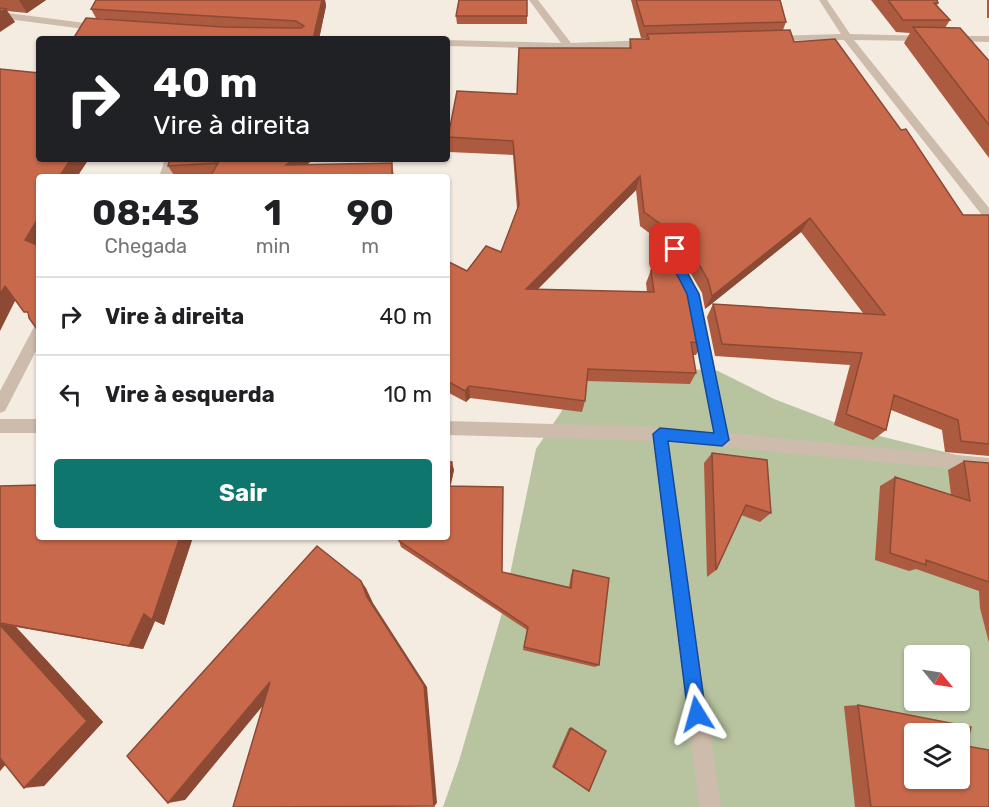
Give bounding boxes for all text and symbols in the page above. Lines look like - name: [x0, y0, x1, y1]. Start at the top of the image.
- text: 40 m: [153, 58, 258, 108]
- icon: right: [54, 60, 132, 138]
- text: Vire à direita: [153, 109, 310, 141]
- text: 08:43: [92, 191, 200, 234]
- text: 1: [264, 191, 282, 234]
- text: 90: [346, 191, 394, 234]
- pin: [649, 223, 700, 274]
- icon: arrive: [658, 232, 691, 265]
- text: Chegada: [105, 234, 187, 258]
- text: min: [256, 234, 290, 258]
- text: m: [361, 234, 379, 258]
- icon: right: [54, 300, 87, 333]
- text: Vire à direita: [105, 303, 244, 330]
- text: 40 m: [379, 303, 432, 330]
- icon: left: [54, 378, 87, 411]
- text: Vire à esquerda: [105, 381, 275, 408]
- text: 10 m: [384, 381, 432, 408]
- button: Sair: [54, 459, 432, 528]
- north arrow: [904, 645, 970, 711]
- map controls: [904, 645, 970, 789]
- position arrow: [665, 682, 729, 746]
- button: layers: [904, 723, 970, 789]

